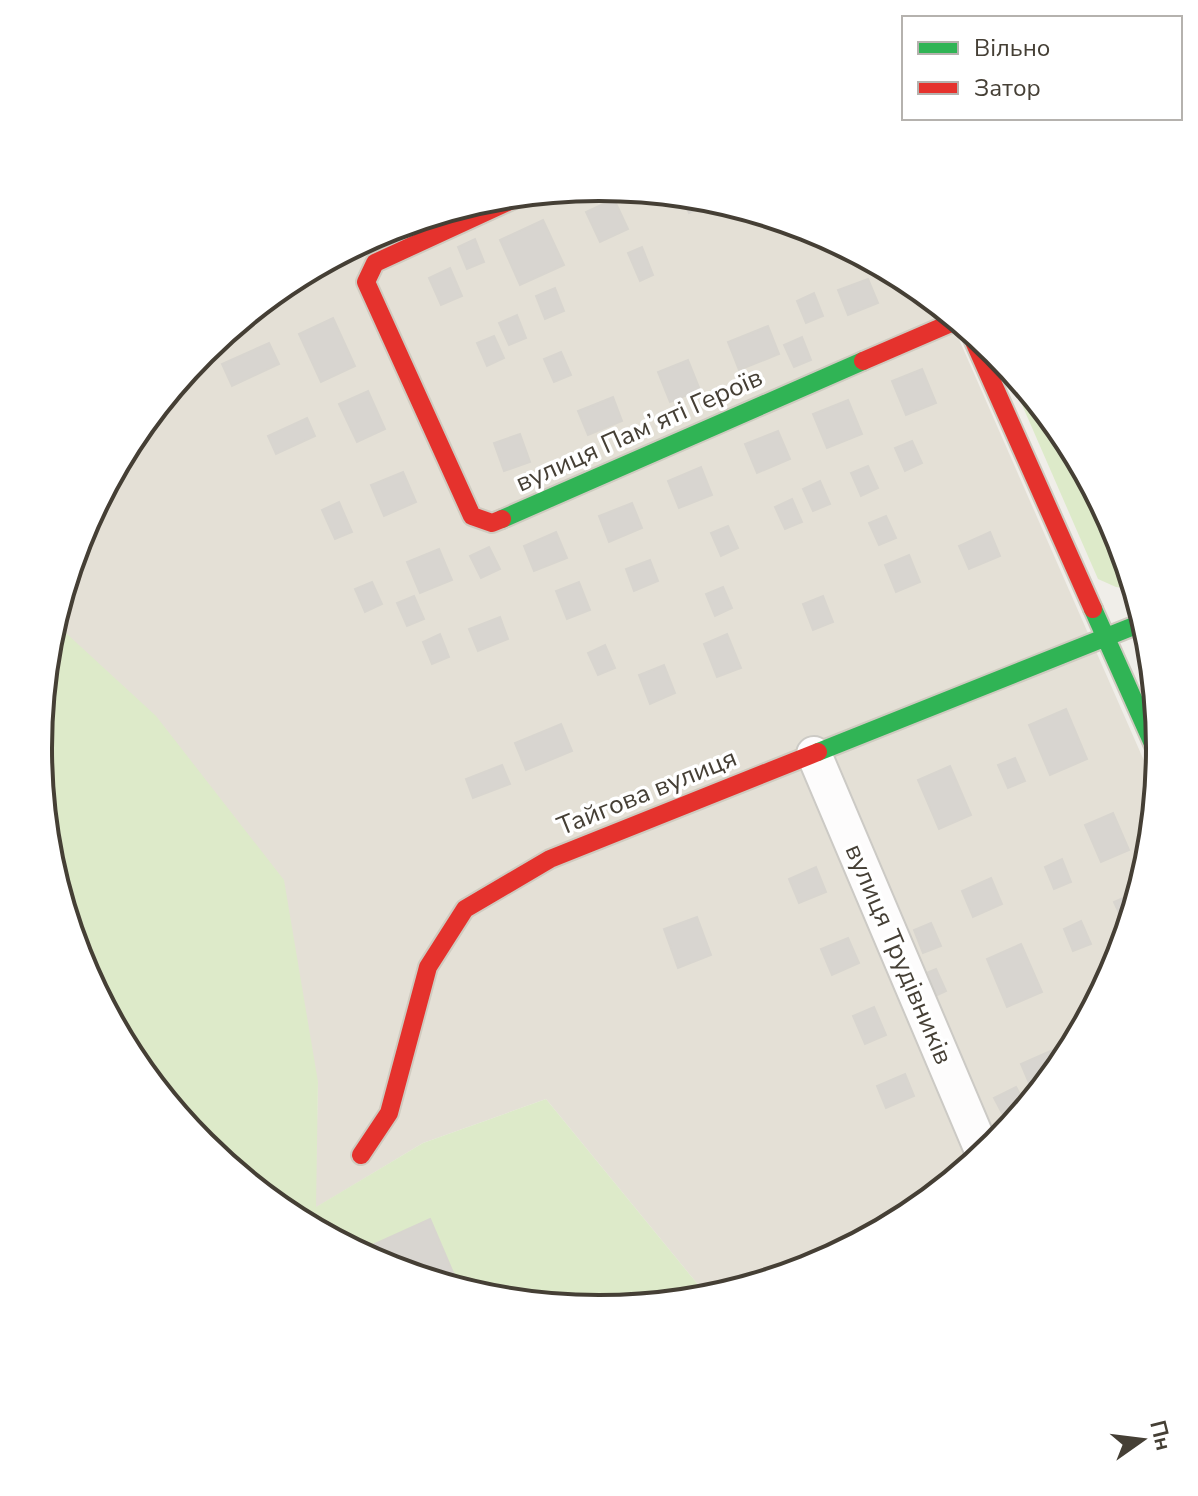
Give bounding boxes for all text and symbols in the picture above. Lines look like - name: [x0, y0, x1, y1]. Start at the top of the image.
- legend: [902, 16, 1182, 120]
- text: Вільно: [974, 32, 1050, 64]
- text: Затор: [974, 72, 1041, 104]
- street label: вулиця Памʼяті Героїв: [510, 360, 768, 500]
- street label: Тайгова вулиця: [552, 740, 742, 844]
- street label: вулиця Трудівників: [837, 838, 961, 1070]
- north arrow: [1102, 1400, 1182, 1480]
- text: Пн: [1142, 1417, 1179, 1454]

